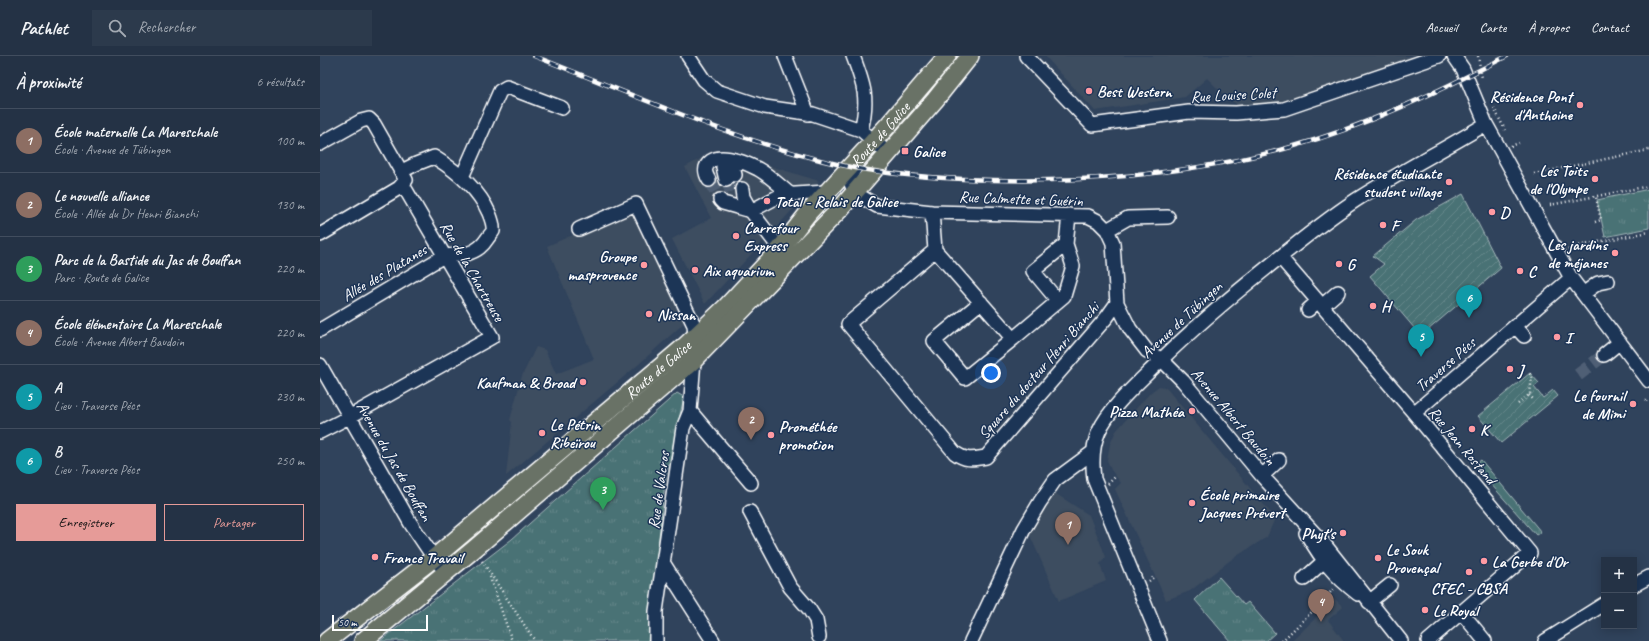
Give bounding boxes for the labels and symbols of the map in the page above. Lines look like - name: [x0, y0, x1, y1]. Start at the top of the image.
- place label: Best Western: [1097, 82, 1173, 102]
- street label: Rue Louise Colet: [1190, 83, 1279, 107]
- marker: Best Western: [1084, 86, 1094, 96]
- place label: Résidence Pont d'Anthoine: [1490, 87, 1575, 125]
- street label: Route de Galice: [846, 97, 916, 171]
- marker: Résidence Pont d'Anthoine: [1575, 100, 1585, 110]
- place label: Galice: [913, 142, 947, 162]
- marker: Galice: [900, 146, 910, 156]
- place label: Les Toits de l'Olympe: [1529, 161, 1589, 199]
- place label: Résidence étudiante student village: [1334, 164, 1443, 202]
- marker: Les Toits de l'Olympe: [1590, 174, 1600, 184]
- marker: Résidence étudiante student village: [1444, 177, 1454, 187]
- street label: Rue Calmette et Guérin: [959, 187, 1084, 211]
- place label: Total - Relais de Galice: [775, 192, 899, 212]
- marker: Total - Relais de Galice: [762, 196, 772, 206]
- place label: D: [1500, 203, 1511, 223]
- marker: D: [1487, 207, 1497, 217]
- place label: F: [1391, 216, 1402, 236]
- street label: Rue de la Chartreuse: [436, 218, 510, 326]
- place label: Carrefour Express: [744, 218, 800, 256]
- marker: F: [1378, 220, 1388, 230]
- marker: Carrefour Express: [731, 231, 741, 241]
- place label: Les jardins de méjanes: [1547, 235, 1608, 273]
- street label: Allée des Platanes: [338, 239, 432, 306]
- place label: Groupe masprovence: [567, 247, 638, 285]
- marker: Les jardins de méjanes: [1610, 248, 1620, 258]
- place label: G: [1347, 255, 1357, 275]
- marker: G: [1334, 259, 1344, 269]
- marker: Groupe masprovence: [639, 260, 649, 270]
- place label: Aix aquarium: [703, 261, 775, 281]
- place label: C: [1528, 262, 1538, 282]
- marker: Aix aquarium: [690, 265, 700, 275]
- marker: C: [1515, 266, 1525, 276]
- street label: Avenue de Tübingen: [1137, 276, 1227, 363]
- pin: 6: [1456, 285, 1482, 318]
- street label: Square du docteur Henri Bianchi: [974, 297, 1105, 443]
- place label: H: [1381, 297, 1393, 317]
- marker: H: [1368, 301, 1378, 311]
- place label: Nissan: [657, 305, 697, 325]
- marker: Nissan: [644, 309, 654, 319]
- pin: 5: [1408, 324, 1434, 357]
- place label: I: [1565, 328, 1575, 348]
- street label: Traverse Pécs: [1411, 332, 1481, 396]
- marker: I: [1552, 332, 1562, 342]
- street label: Route de Galice: [621, 335, 697, 404]
- place label: J: [1517, 360, 1526, 380]
- your location: [981, 363, 1001, 383]
- street label: Avenue Albert Baudoin: [1187, 364, 1280, 470]
- marker: J: [1505, 364, 1515, 374]
- place label: Kaufman & Broad: [476, 373, 578, 393]
- marker: Kaufman & Broad: [578, 377, 588, 387]
- place label: Le fournil de Mimi: [1573, 386, 1628, 424]
- street label: Avenue du Jas de Bouffan: [352, 398, 437, 525]
- marker: Le fournil de Mimi: [1628, 399, 1638, 409]
- place label: Pizza Mathéa: [1109, 402, 1186, 422]
- street label: Rue Jean Rostand: [1424, 403, 1502, 491]
- marker: Pizza Mathéa: [1187, 406, 1197, 416]
- pin: 2: [738, 407, 764, 440]
- place label: Le Pétrin Ribeïrou: [550, 415, 602, 453]
- place label: Prométhée promotion: [779, 417, 838, 455]
- place label: K: [1480, 420, 1492, 440]
- marker: K: [1467, 424, 1477, 434]
- marker: Le Pétrin Ribeïrou: [537, 428, 547, 438]
- marker: Prométhée promotion: [766, 430, 776, 440]
- street label: Rue de Valcros: [644, 449, 675, 530]
- pin: 3: [590, 477, 616, 510]
- place label: École primaire Jacques Prévert: [1199, 485, 1287, 523]
- marker: École primaire Jacques Prévert: [1187, 498, 1197, 508]
- pin: 1: [1055, 512, 1081, 545]
- place label: Phyt's: [1302, 524, 1336, 544]
- marker: Phyt's: [1338, 528, 1348, 538]
- place label: Le Souk Provençal: [1386, 540, 1442, 578]
- place label: France Travail: [383, 548, 466, 568]
- marker: France Travail: [370, 552, 380, 562]
- place label: La Gerbe d'Or: [1492, 552, 1570, 572]
- marker: Le Souk Provençal: [1373, 553, 1383, 563]
- marker: La Gerbe d'Or: [1479, 556, 1489, 566]
- marker: CFEC - CBSA: [1464, 567, 1474, 577]
- place label: CFEC - CBSA: [1431, 579, 1509, 599]
- pin: 4: [1308, 589, 1334, 622]
- place label: Le Royal: [1433, 601, 1481, 621]
- marker: Le Royal: [1420, 605, 1430, 615]
- scale bar: [332, 613, 428, 632]

